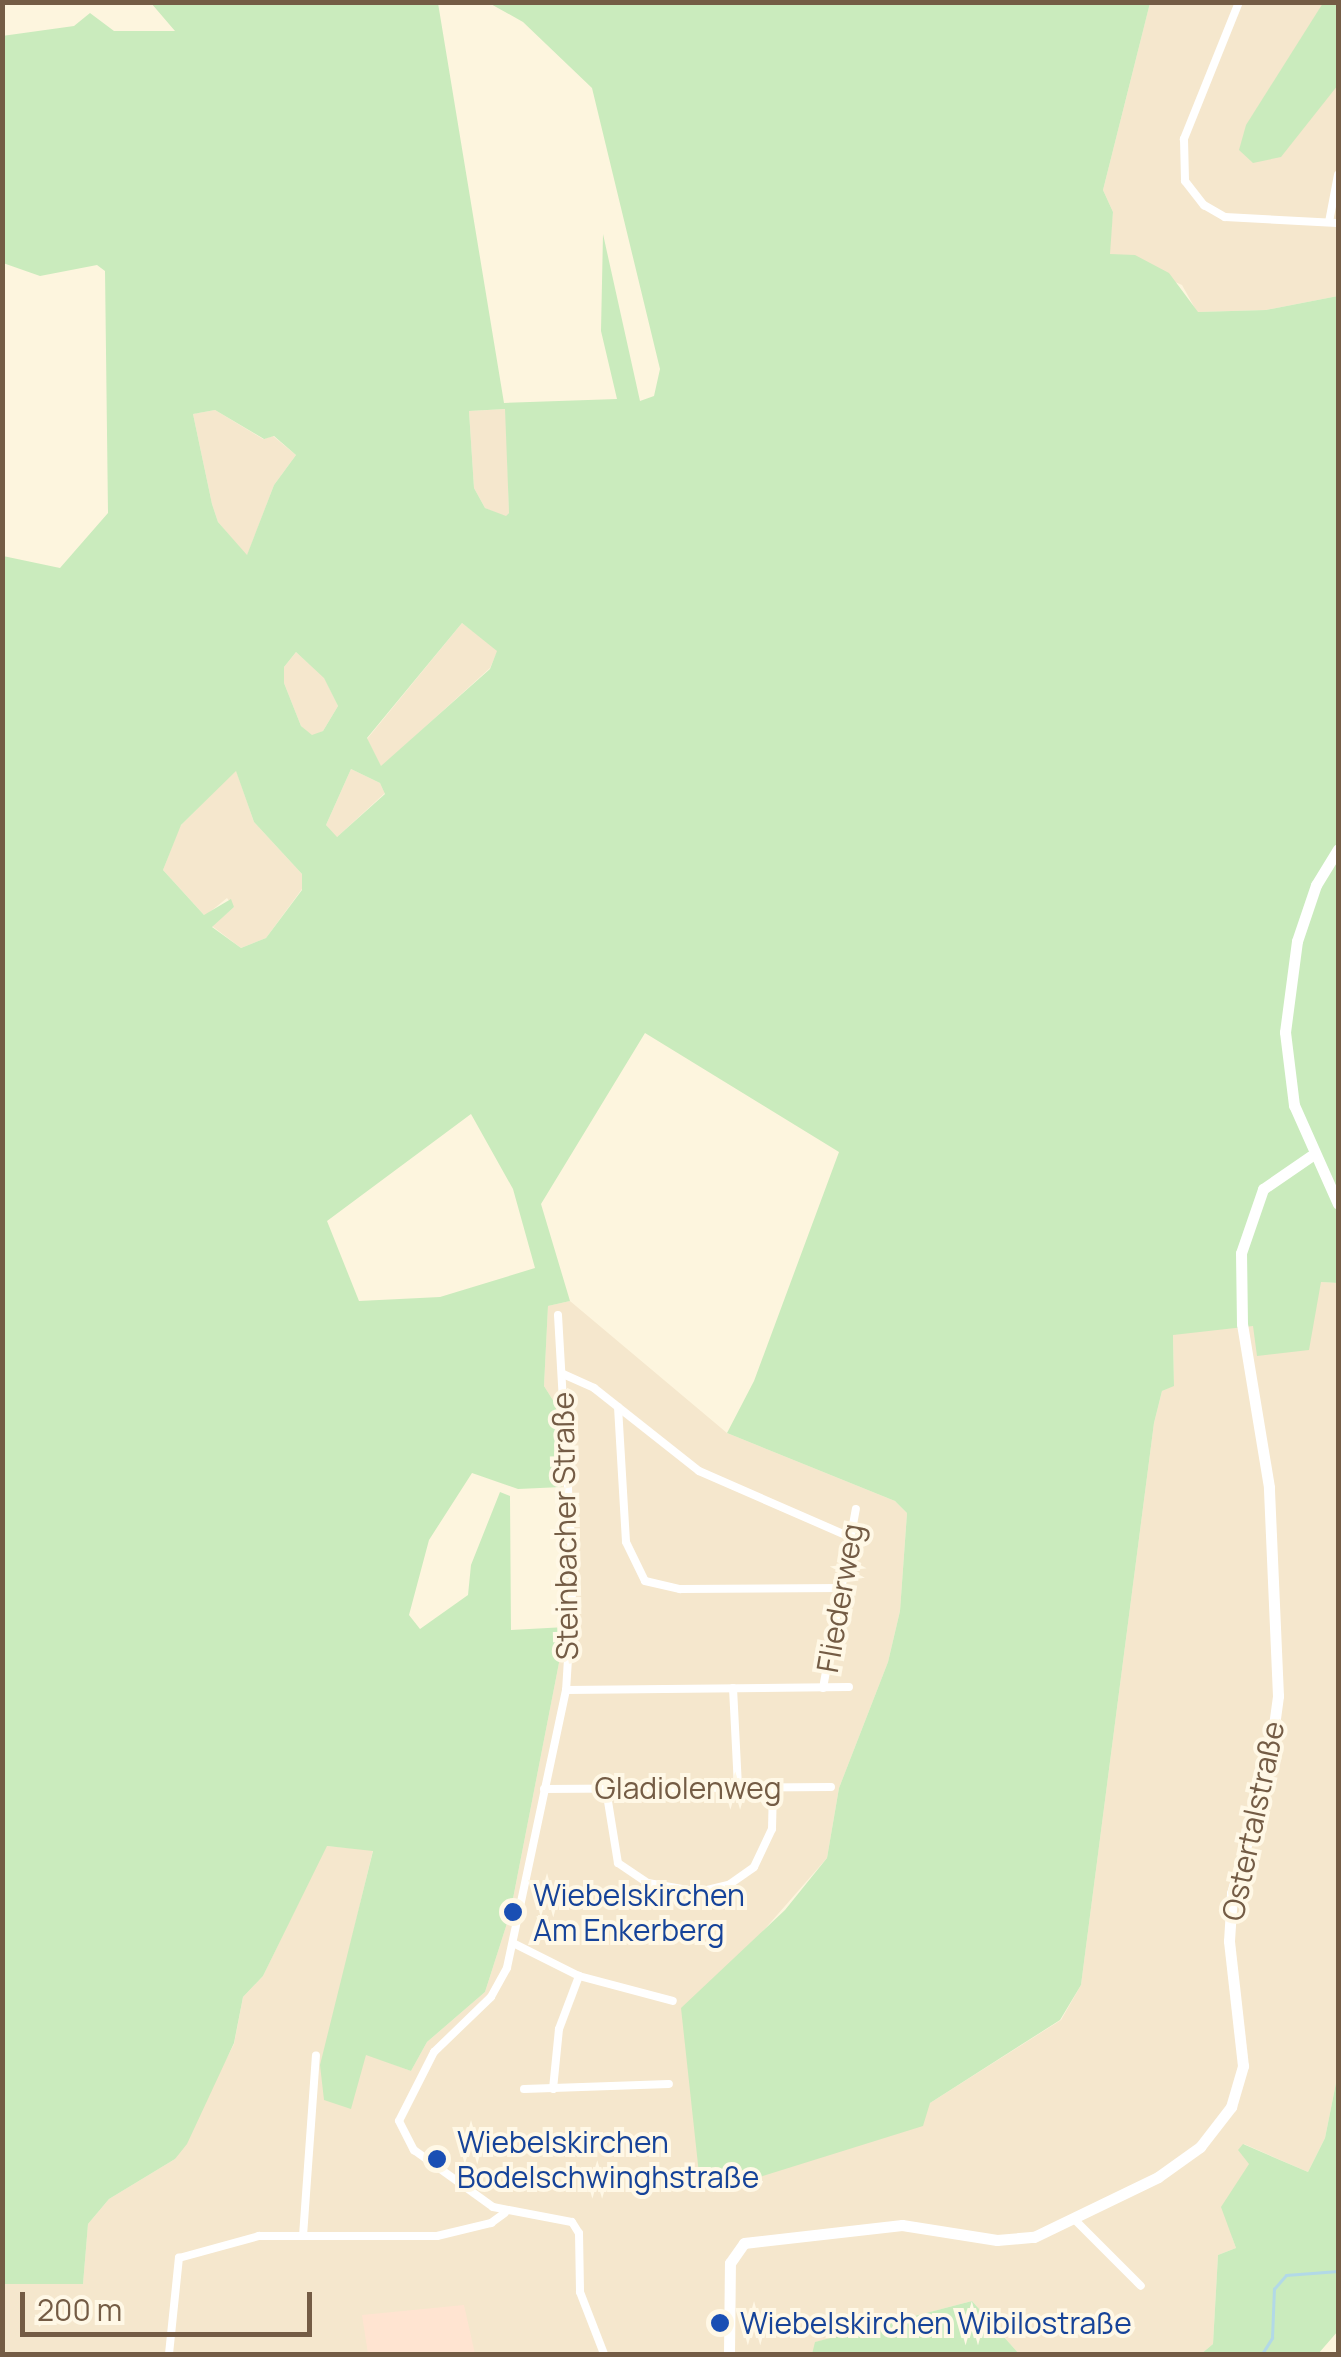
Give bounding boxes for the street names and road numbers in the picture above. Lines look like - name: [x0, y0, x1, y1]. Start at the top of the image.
- street label: Steinbacher Straße: [545, 1392, 585, 1660]
- street label: Fliederweg: [809, 1521, 871, 1675]
- street label: Ostertalstraße: [1214, 1718, 1292, 1924]
- street label: Gladiolenweg: [595, 1770, 781, 1806]

